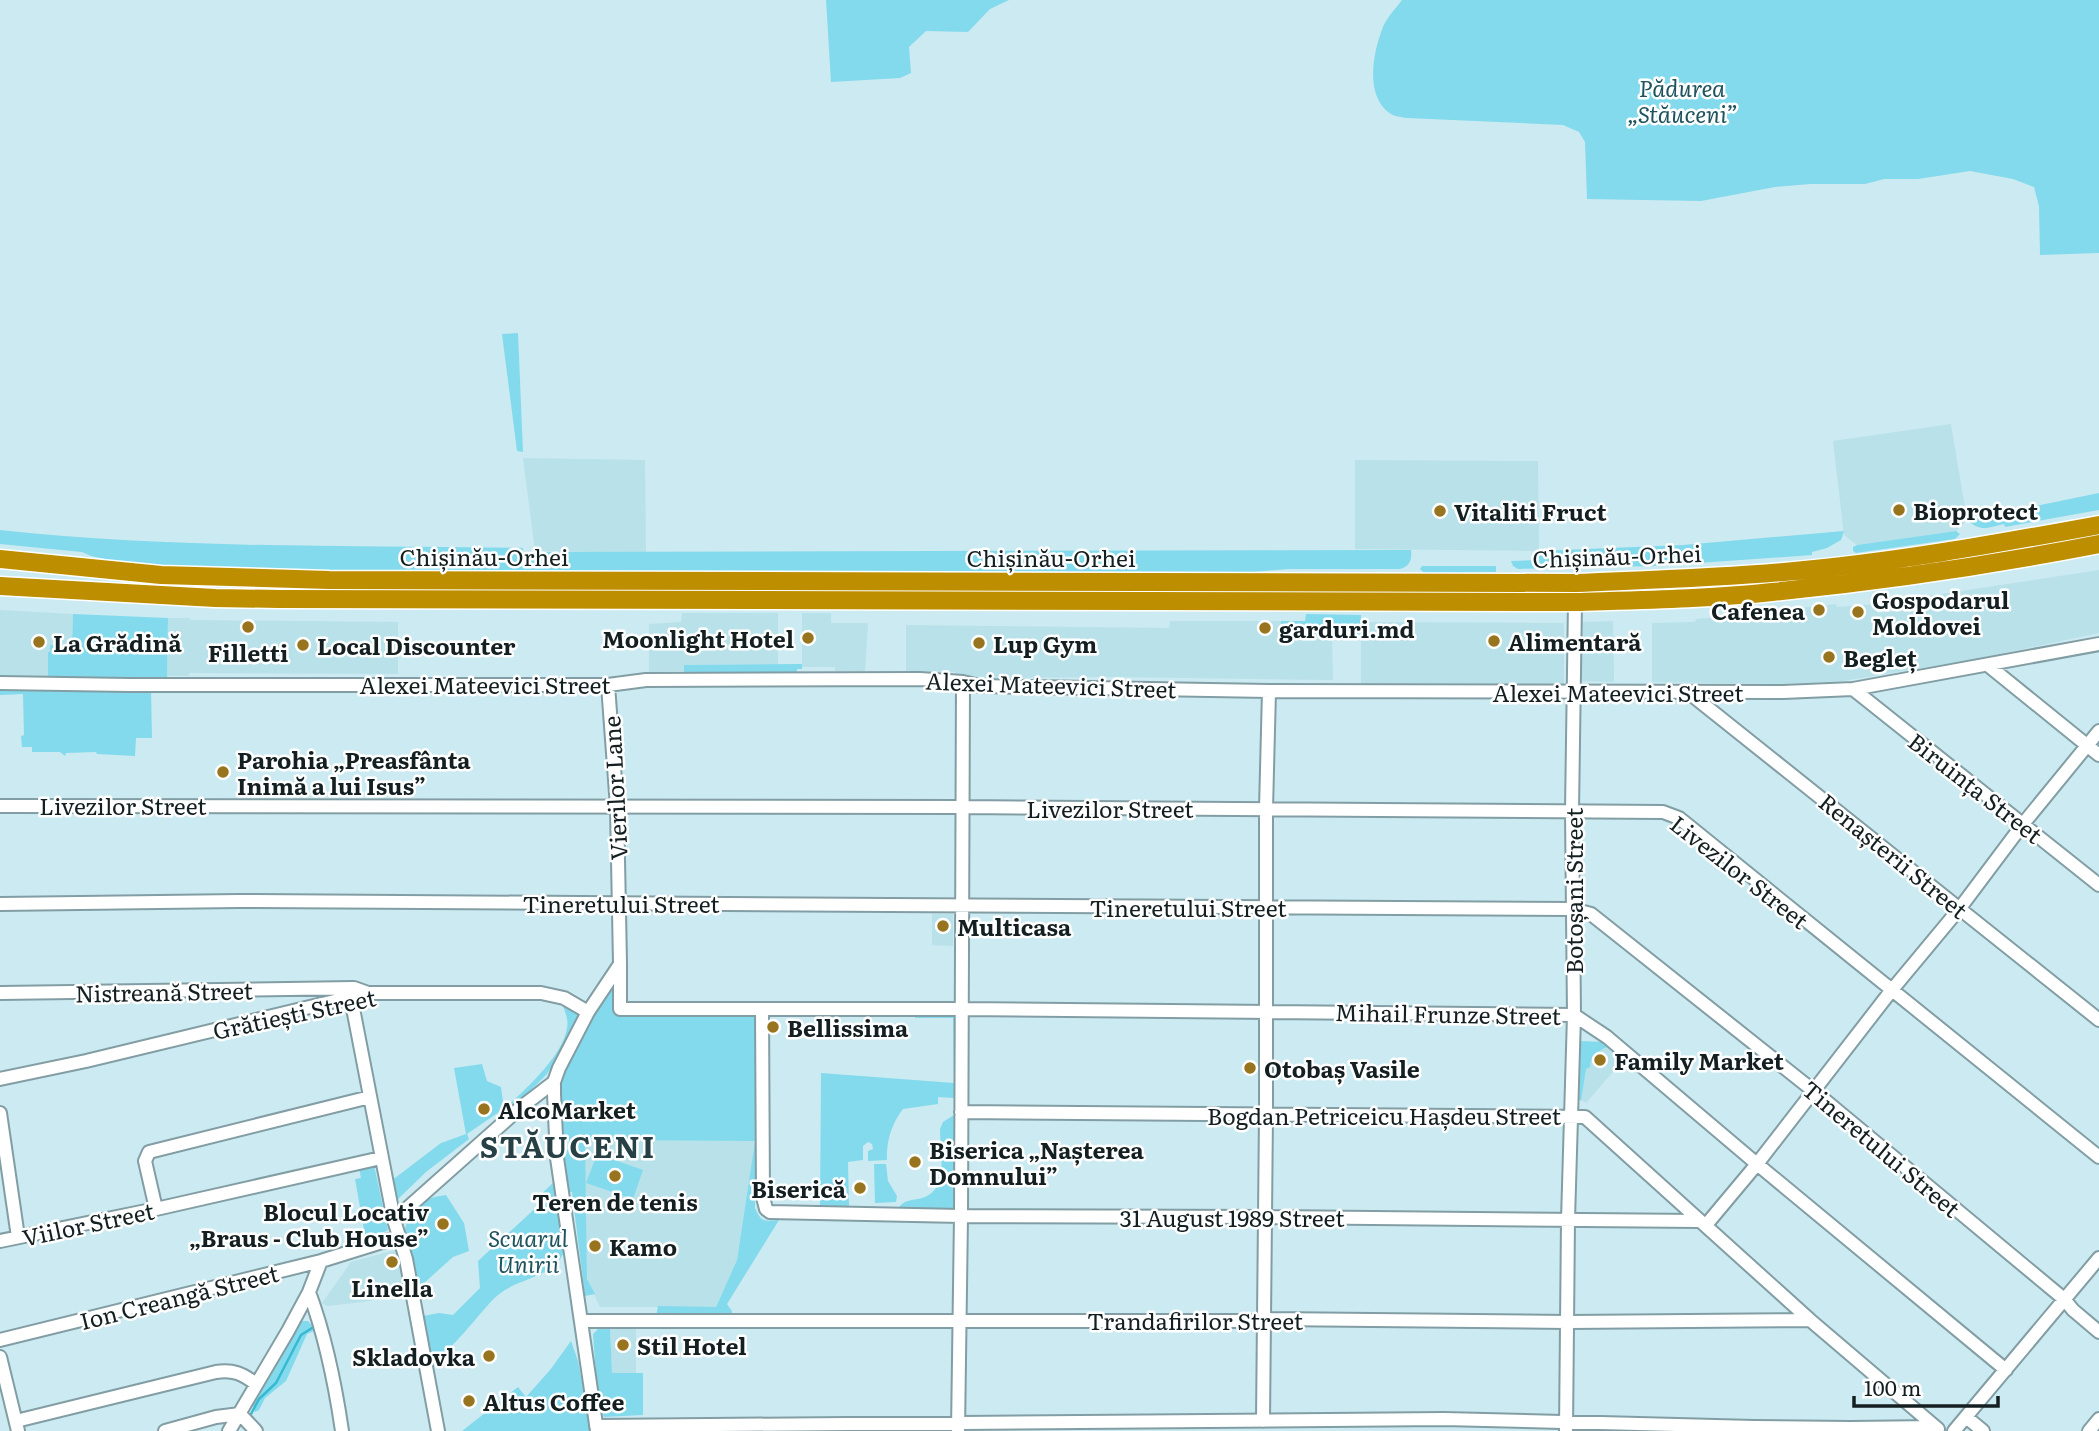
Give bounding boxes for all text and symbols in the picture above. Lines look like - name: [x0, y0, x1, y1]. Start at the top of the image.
- park label: Pădurea „Stăuceni”: [1627, 70, 1737, 130]
- place label: Bioprotect: [1913, 493, 2038, 527]
- place label: Vitaliti Fruct: [1454, 494, 1607, 528]
- marker: Bioprotect: [1891, 502, 1907, 518]
- marker: Vitaliti Fruct: [1432, 503, 1448, 519]
- street label: Chișinău-Orhei: [1532, 535, 1702, 575]
- street label: Chișinău-Orhei: [399, 539, 569, 573]
- street label: Chișinău-Orhei: [966, 540, 1136, 574]
- place label: Gospodarul Moldovei: [1872, 582, 2009, 642]
- place label: Cafenea: [1711, 593, 1806, 627]
- marker: Cafenea: [1811, 602, 1827, 618]
- marker: Gospodarul Moldovei: [1850, 604, 1866, 620]
- place label: garduri.md: [1279, 611, 1415, 645]
- marker: Filletti: [240, 619, 256, 635]
- marker: garduri.md: [1257, 620, 1273, 636]
- place label: Moonlight Hotel: [602, 621, 794, 655]
- place label: Alimentară: [1508, 624, 1642, 658]
- place label: La Grădină: [53, 625, 183, 659]
- place label: Lup Gym: [993, 626, 1097, 660]
- place label: Local Discounter: [317, 628, 516, 662]
- marker: Moonlight Hotel: [800, 630, 816, 646]
- marker: Alimentară: [1486, 633, 1502, 649]
- marker: La Grădină: [31, 634, 47, 650]
- place label: Filletti: [208, 635, 288, 669]
- marker: Lup Gym: [971, 635, 987, 651]
- marker: Local Discounter: [295, 637, 311, 653]
- place label: Begleț: [1843, 640, 1917, 674]
- marker: Begleț: [1821, 649, 1837, 665]
- street label: Alexei Mateevici Street: [925, 663, 1178, 705]
- street label: Alexei Mateevici Street: [359, 667, 611, 701]
- street label: Alexei Mateevici Street: [1492, 675, 1744, 709]
- street label: Vierilor Lane: [593, 715, 635, 861]
- street label: Biruința Street: [1902, 724, 2051, 851]
- place label: Parohia „Preasfânta Inimă a lui Isus”: [237, 742, 471, 802]
- marker: Parohia „Preasfânta Inimă a lui Isus”: [215, 764, 231, 780]
- street label: Renașterii Street: [1812, 784, 1976, 926]
- street label: Livezilor Street: [39, 788, 207, 822]
- street label: Livezilor Street: [1026, 791, 1194, 825]
- street label: Livezilor Street: [1664, 806, 1817, 936]
- street label: Botoșani Street: [1556, 807, 1590, 974]
- street label: Tineretului Street: [522, 886, 720, 920]
- street label: Tineretului Street: [1089, 890, 1287, 924]
- place label: Multicasa: [957, 909, 1072, 943]
- marker: Multicasa: [935, 918, 951, 934]
- street label: Nistreană Street: [75, 972, 254, 1010]
- street label: Grătiești Street: [209, 979, 379, 1047]
- street label: Mihail Frunze Street: [1335, 994, 1562, 1032]
- place label: Bellissima: [787, 1010, 909, 1044]
- marker: Bellissima: [765, 1019, 781, 1035]
- place label: Family Market: [1614, 1043, 1784, 1077]
- place label: Otobaș Vasile: [1264, 1051, 1420, 1085]
- marker: Family Market: [1592, 1052, 1608, 1068]
- marker: Otobaș Vasile: [1242, 1060, 1258, 1076]
- street label: Tineretului Street: [1796, 1072, 1969, 1225]
- place label: AlcoMarket: [498, 1092, 636, 1126]
- street label: Bogdan Petriceicu Hașdeu Street: [1207, 1098, 1562, 1132]
- marker: AlcoMarket: [476, 1101, 492, 1117]
- district label: STĂUCENI: [480, 1123, 656, 1167]
- place label: Biserica „Nașterea Domnului”: [929, 1132, 1144, 1192]
- marker: Biserica „Nașterea Domnului”: [907, 1154, 923, 1170]
- marker: Teren de tenis: [607, 1168, 623, 1184]
- place label: Biserică: [751, 1171, 847, 1205]
- marker: Biserică: [852, 1180, 868, 1196]
- place label: Teren de tenis: [532, 1184, 698, 1218]
- street label: Viilor Street: [19, 1192, 158, 1254]
- place label: Blocul Locativ „Braus - Club House”: [189, 1194, 430, 1254]
- street label: 31 August 1989 Street: [1120, 1200, 1345, 1234]
- marker: Blocul Locativ „Braus - Club House”: [435, 1216, 451, 1232]
- park label: Scuarul Unirii: [488, 1220, 568, 1280]
- place label: Kamo: [609, 1229, 677, 1263]
- marker: Kamo: [587, 1238, 603, 1254]
- marker: Linella: [384, 1254, 400, 1270]
- street label: Ion Creangă Street: [76, 1255, 283, 1337]
- place label: Linella: [351, 1270, 434, 1304]
- street label: Trandafirilor Street: [1087, 1303, 1304, 1337]
- place label: Stil Hotel: [637, 1328, 747, 1362]
- marker: Stil Hotel: [615, 1337, 631, 1353]
- place label: Skladovka: [352, 1339, 476, 1373]
- marker: Skladovka: [481, 1348, 497, 1364]
- scale bar: [1854, 1364, 1997, 1408]
- text: 100 m: [1864, 1371, 1921, 1402]
- place label: Altus Coffee: [483, 1384, 624, 1418]
- marker: Altus Coffee: [461, 1393, 477, 1409]

